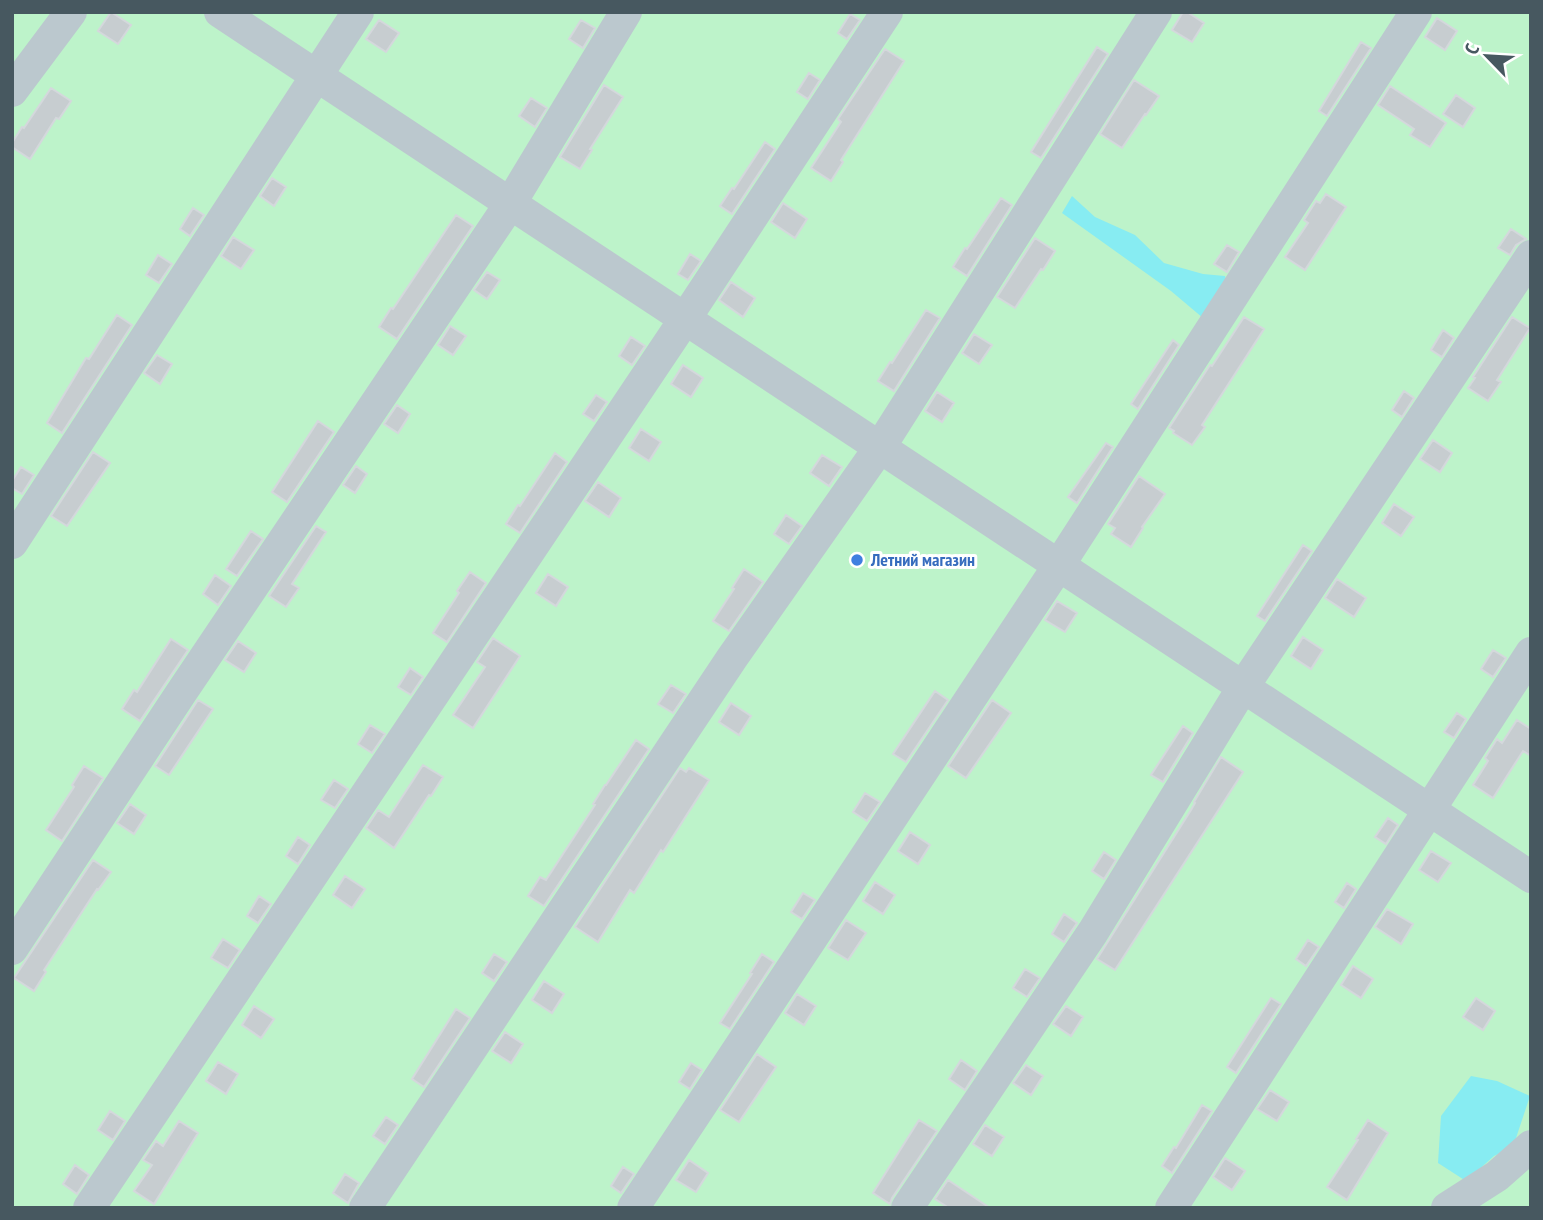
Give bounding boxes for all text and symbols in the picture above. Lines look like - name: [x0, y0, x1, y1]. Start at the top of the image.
- north arrow: [1452, 21, 1522, 91]
- text: С: [1459, 40, 1484, 58]
- place label: Летний магазин: [870, 548, 975, 571]
- marker: Летний магазин: [849, 552, 865, 568]

